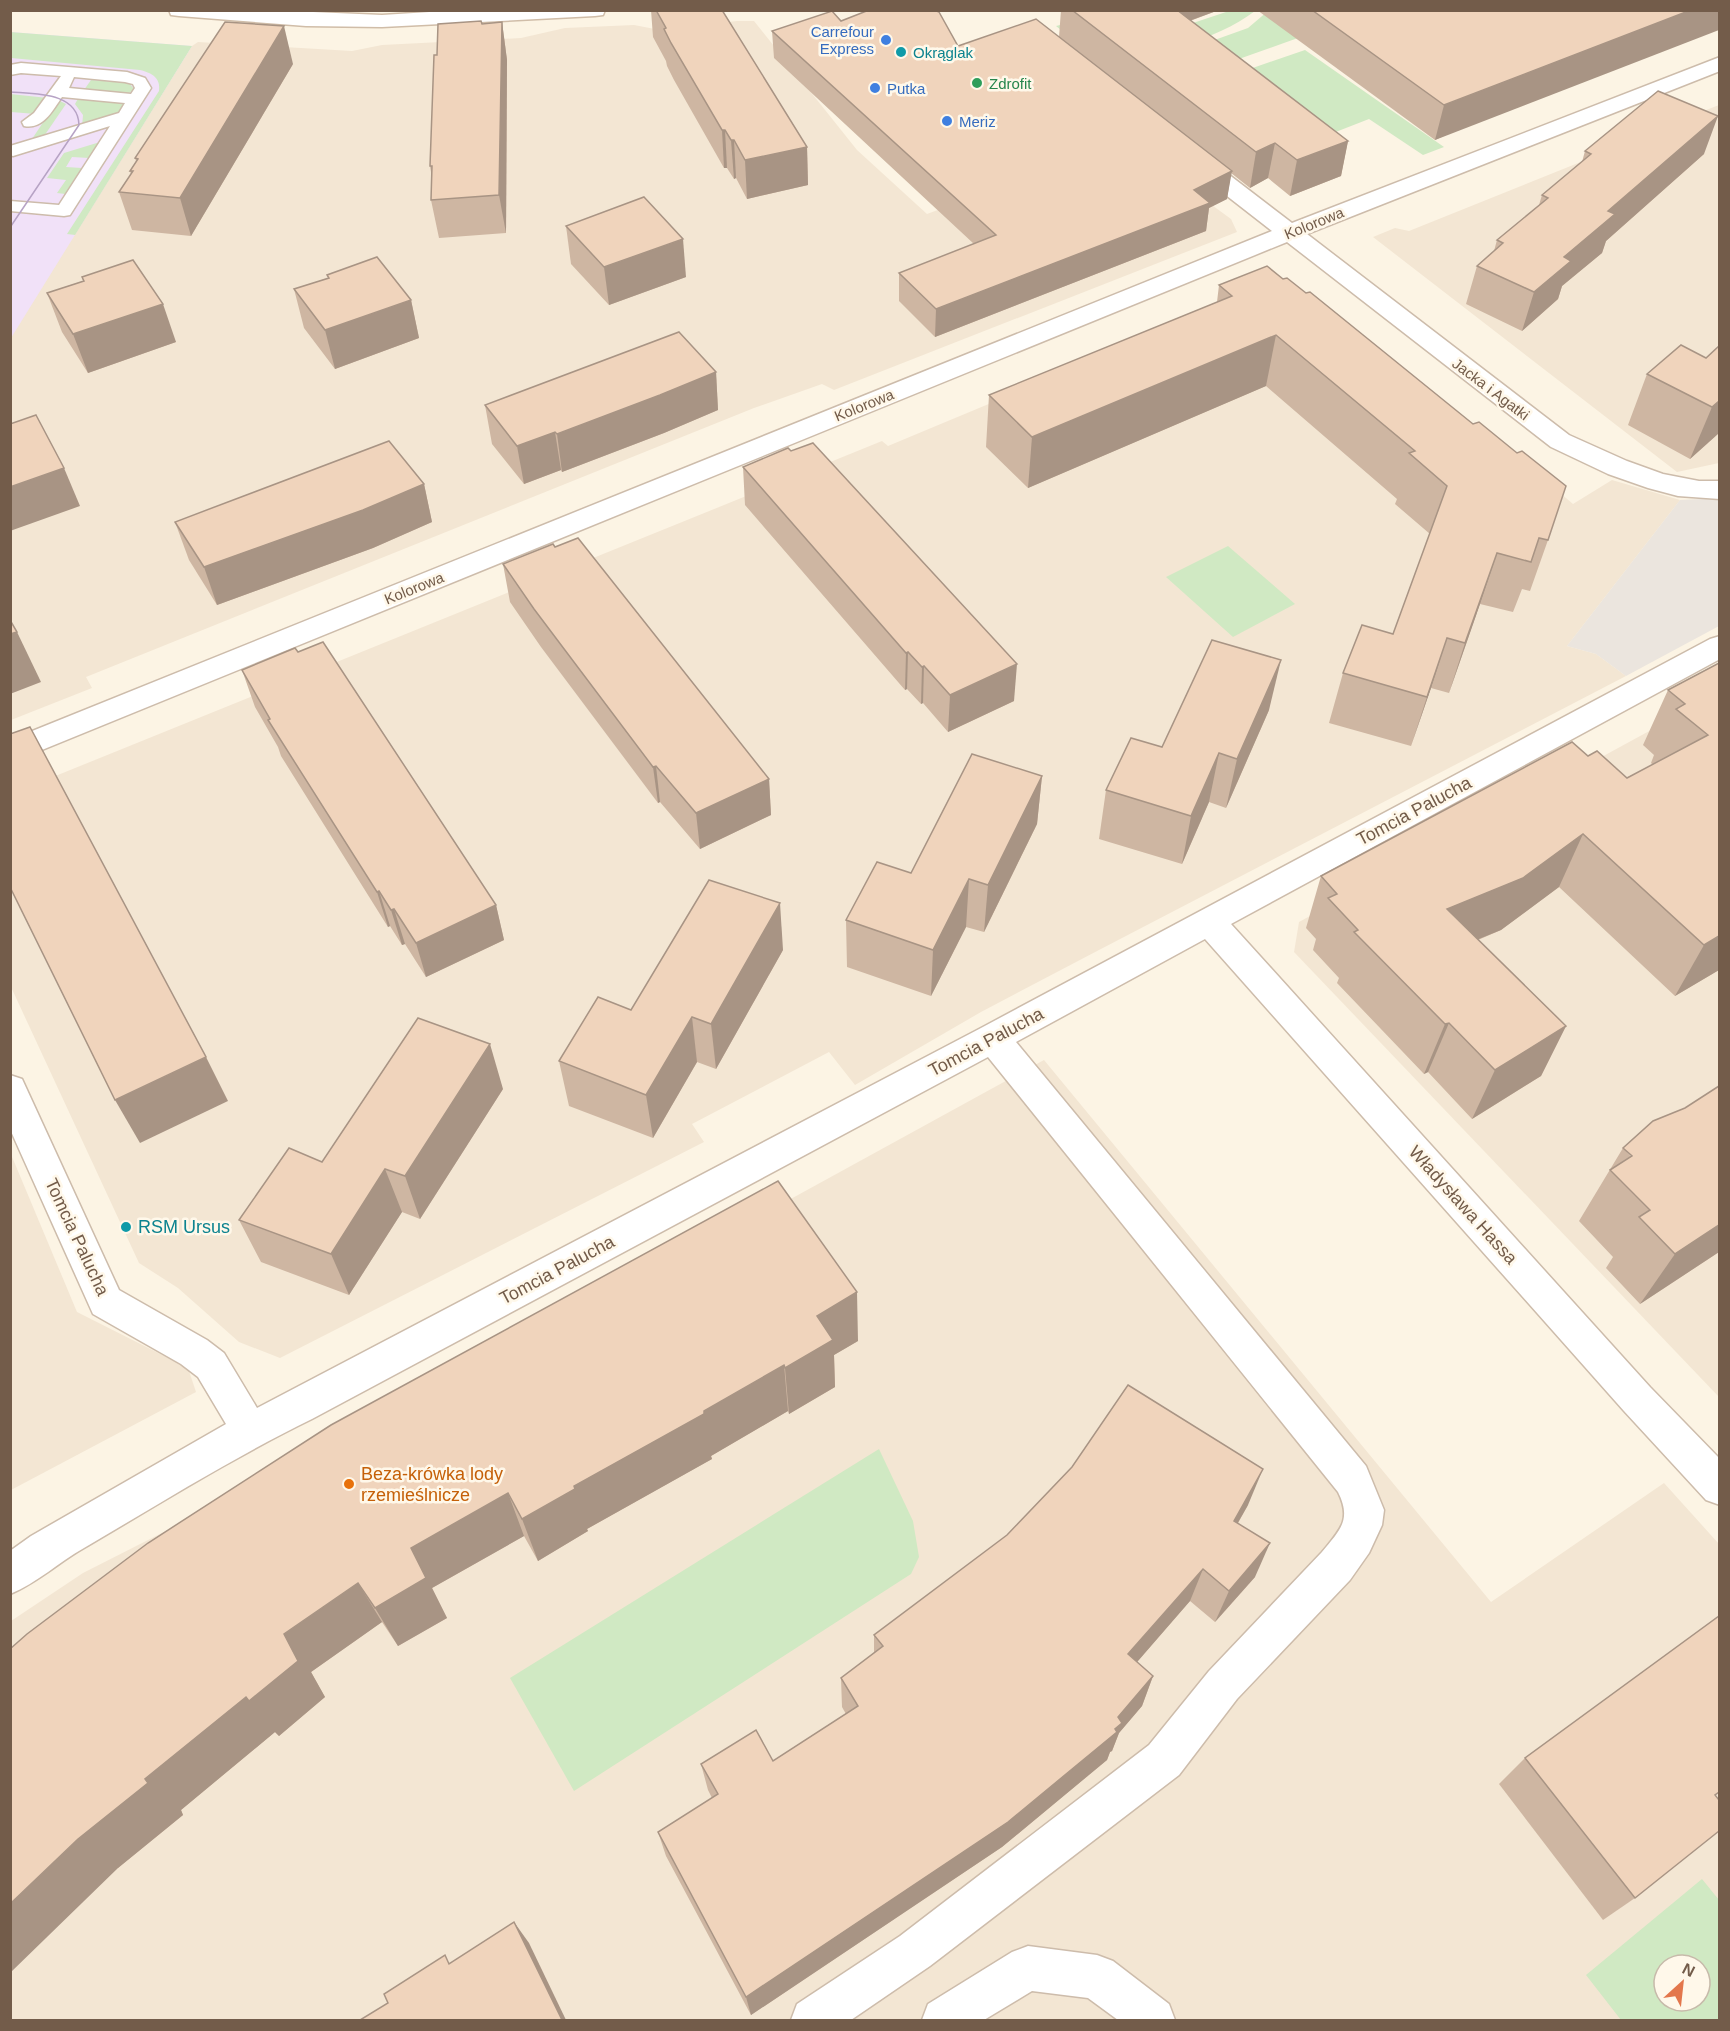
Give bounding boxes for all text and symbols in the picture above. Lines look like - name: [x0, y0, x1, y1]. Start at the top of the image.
- place label: Carrefour Express: [811, 23, 874, 57]
- marker: Carrefour Express: [879, 33, 893, 47]
- place label: Okrąglak: [913, 44, 974, 61]
- marker: Okrąglak: [894, 45, 908, 59]
- place label: Zdrofit: [989, 75, 1032, 92]
- marker: Zdrofit: [970, 76, 984, 90]
- place label: Putka: [887, 80, 926, 97]
- marker: Putka: [868, 81, 882, 95]
- place label: Meriz: [959, 113, 996, 130]
- marker: Meriz: [940, 114, 954, 128]
- street label: Kolorowa: [1282, 203, 1347, 243]
- street label: Jacka i Agatki: [1449, 355, 1533, 423]
- street label: Kolorowa: [832, 385, 897, 425]
- street label: Kolorowa: [382, 568, 447, 608]
- street label: Tomcia Palucha: [1353, 772, 1476, 850]
- street label: Tomcia Palucha: [925, 1003, 1048, 1081]
- street label: Władysława Hassa: [1405, 1142, 1522, 1269]
- street label: Tomcia Palucha: [41, 1175, 113, 1300]
- place label: RSM Ursus: [138, 1217, 230, 1237]
- marker: RSM Ursus: [119, 1220, 133, 1234]
- street label: Tomcia Palucha: [496, 1231, 619, 1309]
- place label: Beza-krówka lody rzemieślnicze: [361, 1464, 503, 1505]
- marker: Beza-krówka lody rzemieślnicze: [342, 1477, 356, 1491]
- north arrow: [1652, 1953, 1712, 2013]
- text: N: [1680, 1960, 1698, 1980]

